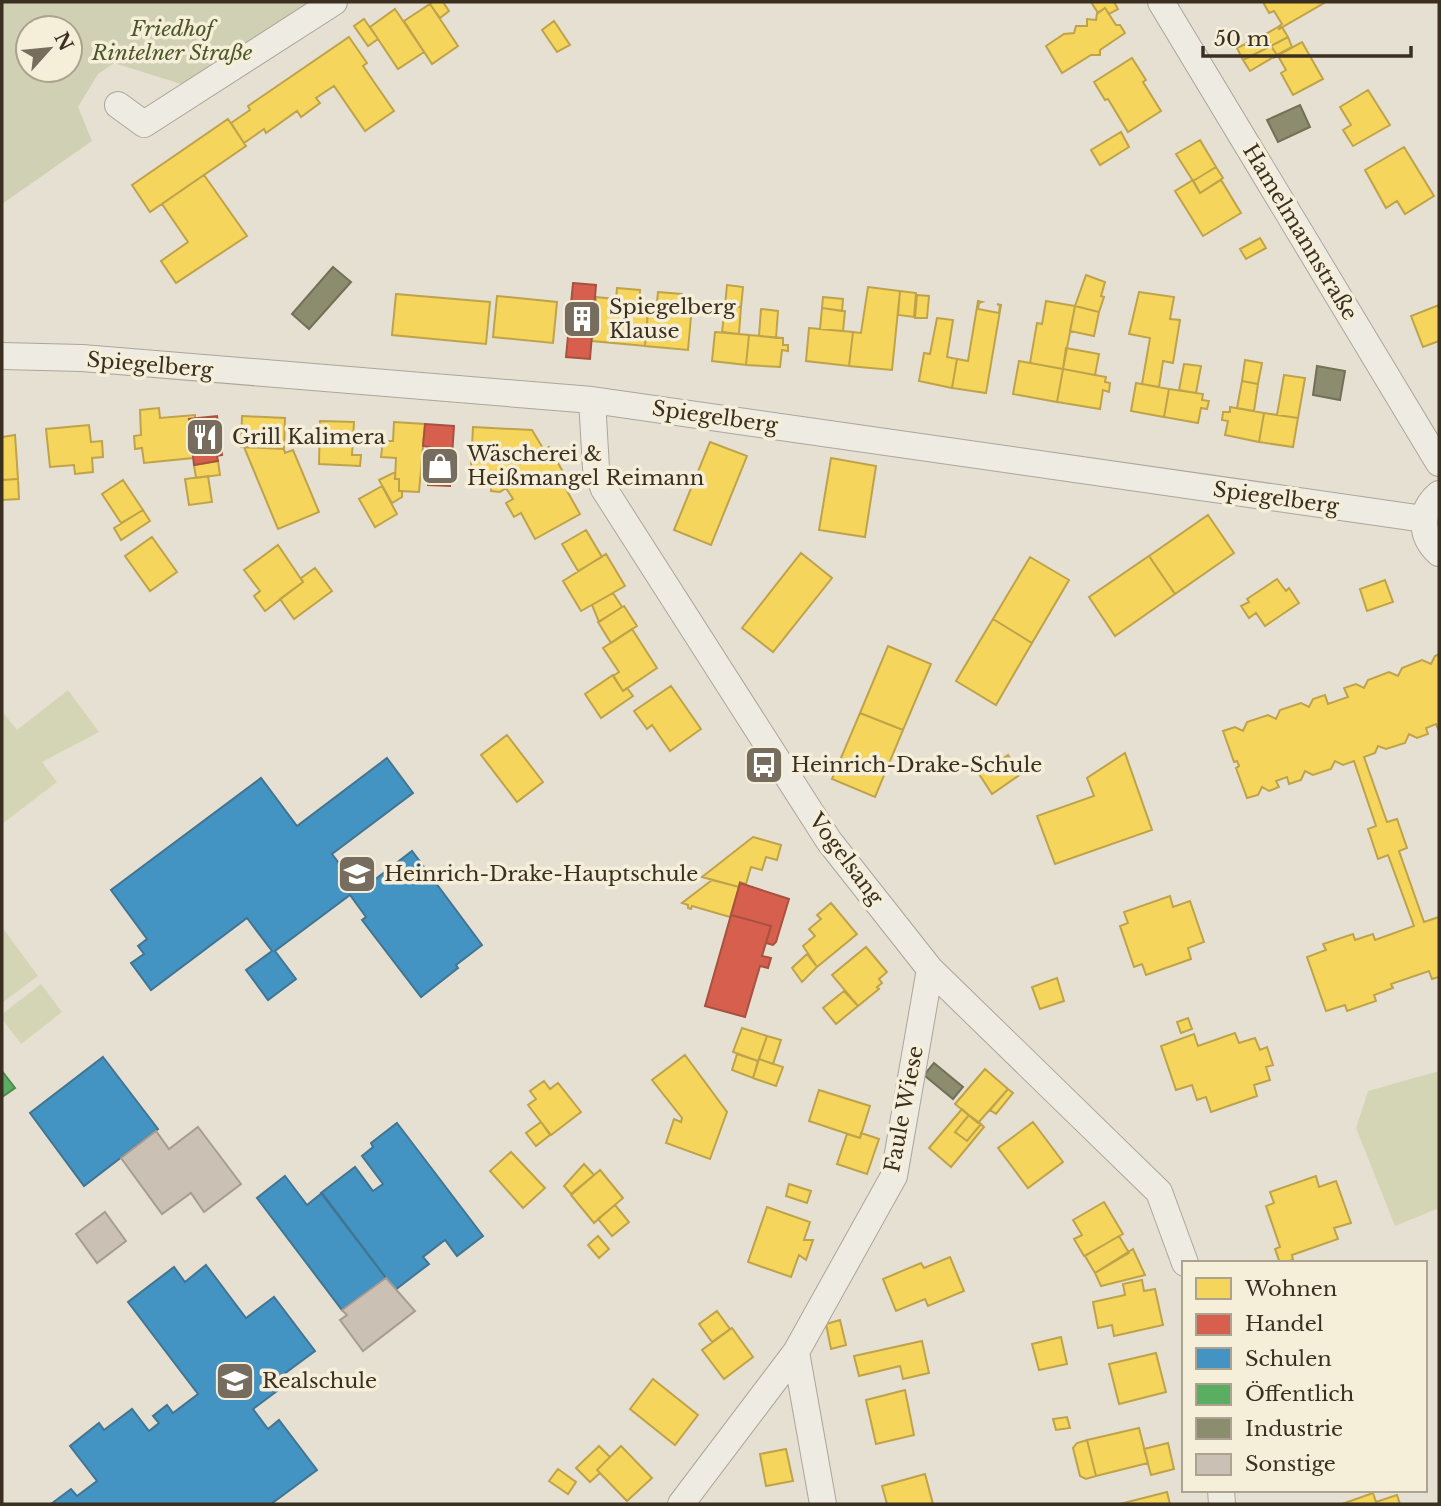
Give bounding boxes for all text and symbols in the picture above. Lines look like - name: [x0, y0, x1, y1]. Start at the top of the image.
- north arrow: [14, 14, 84, 84]
- scale bar: [1203, 14, 1411, 58]
- park label: Friedhof Rintelner Straße: [91, 16, 253, 66]
- text: 50 m: [1214, 26, 1270, 52]
- text: N: [49, 28, 78, 55]
- street label: Hamelmannstraße: [1237, 139, 1363, 325]
- place label: Spiegelberg Klause: [609, 294, 736, 344]
- building icon: Spiegelberg Klause: [561, 298, 603, 340]
- street label: Spiegelberg: [86, 347, 215, 384]
- street label: Spiegelberg: [651, 395, 780, 439]
- restaurant icon: Grill Kalimera: [184, 416, 226, 458]
- place label: Grill Kalimera: [232, 424, 386, 450]
- place label: Wäscherei & Heißmangel Reimann: [466, 441, 704, 491]
- shop icon: Wäscherei & Heißmangel Reimann: [419, 445, 461, 487]
- street label: Spiegelberg: [1212, 476, 1341, 520]
- bus stop icon: Heinrich-Drake-Schule: [743, 744, 785, 786]
- place label: Heinrich-Drake-Schule: [791, 752, 1042, 778]
- street label: Vogelsang: [803, 807, 889, 910]
- school or university icon: Heinrich-Drake-Hauptschule: [336, 853, 378, 895]
- place label: Heinrich-Drake-Hauptschule: [384, 861, 698, 887]
- street label: Faule Wiese: [879, 1044, 929, 1174]
- legend: [1182, 1261, 1427, 1492]
- text: Wohnen: [1244, 1276, 1337, 1302]
- text: Handel: [1245, 1311, 1324, 1337]
- text: Schulen: [1245, 1346, 1332, 1372]
- school or university icon: Realschule: [214, 1360, 256, 1402]
- place label: Realschule: [262, 1368, 377, 1394]
- text: Öffentlich: [1245, 1381, 1354, 1407]
- text: Industrie: [1245, 1416, 1343, 1442]
- text: Sonstige: [1245, 1451, 1336, 1477]

